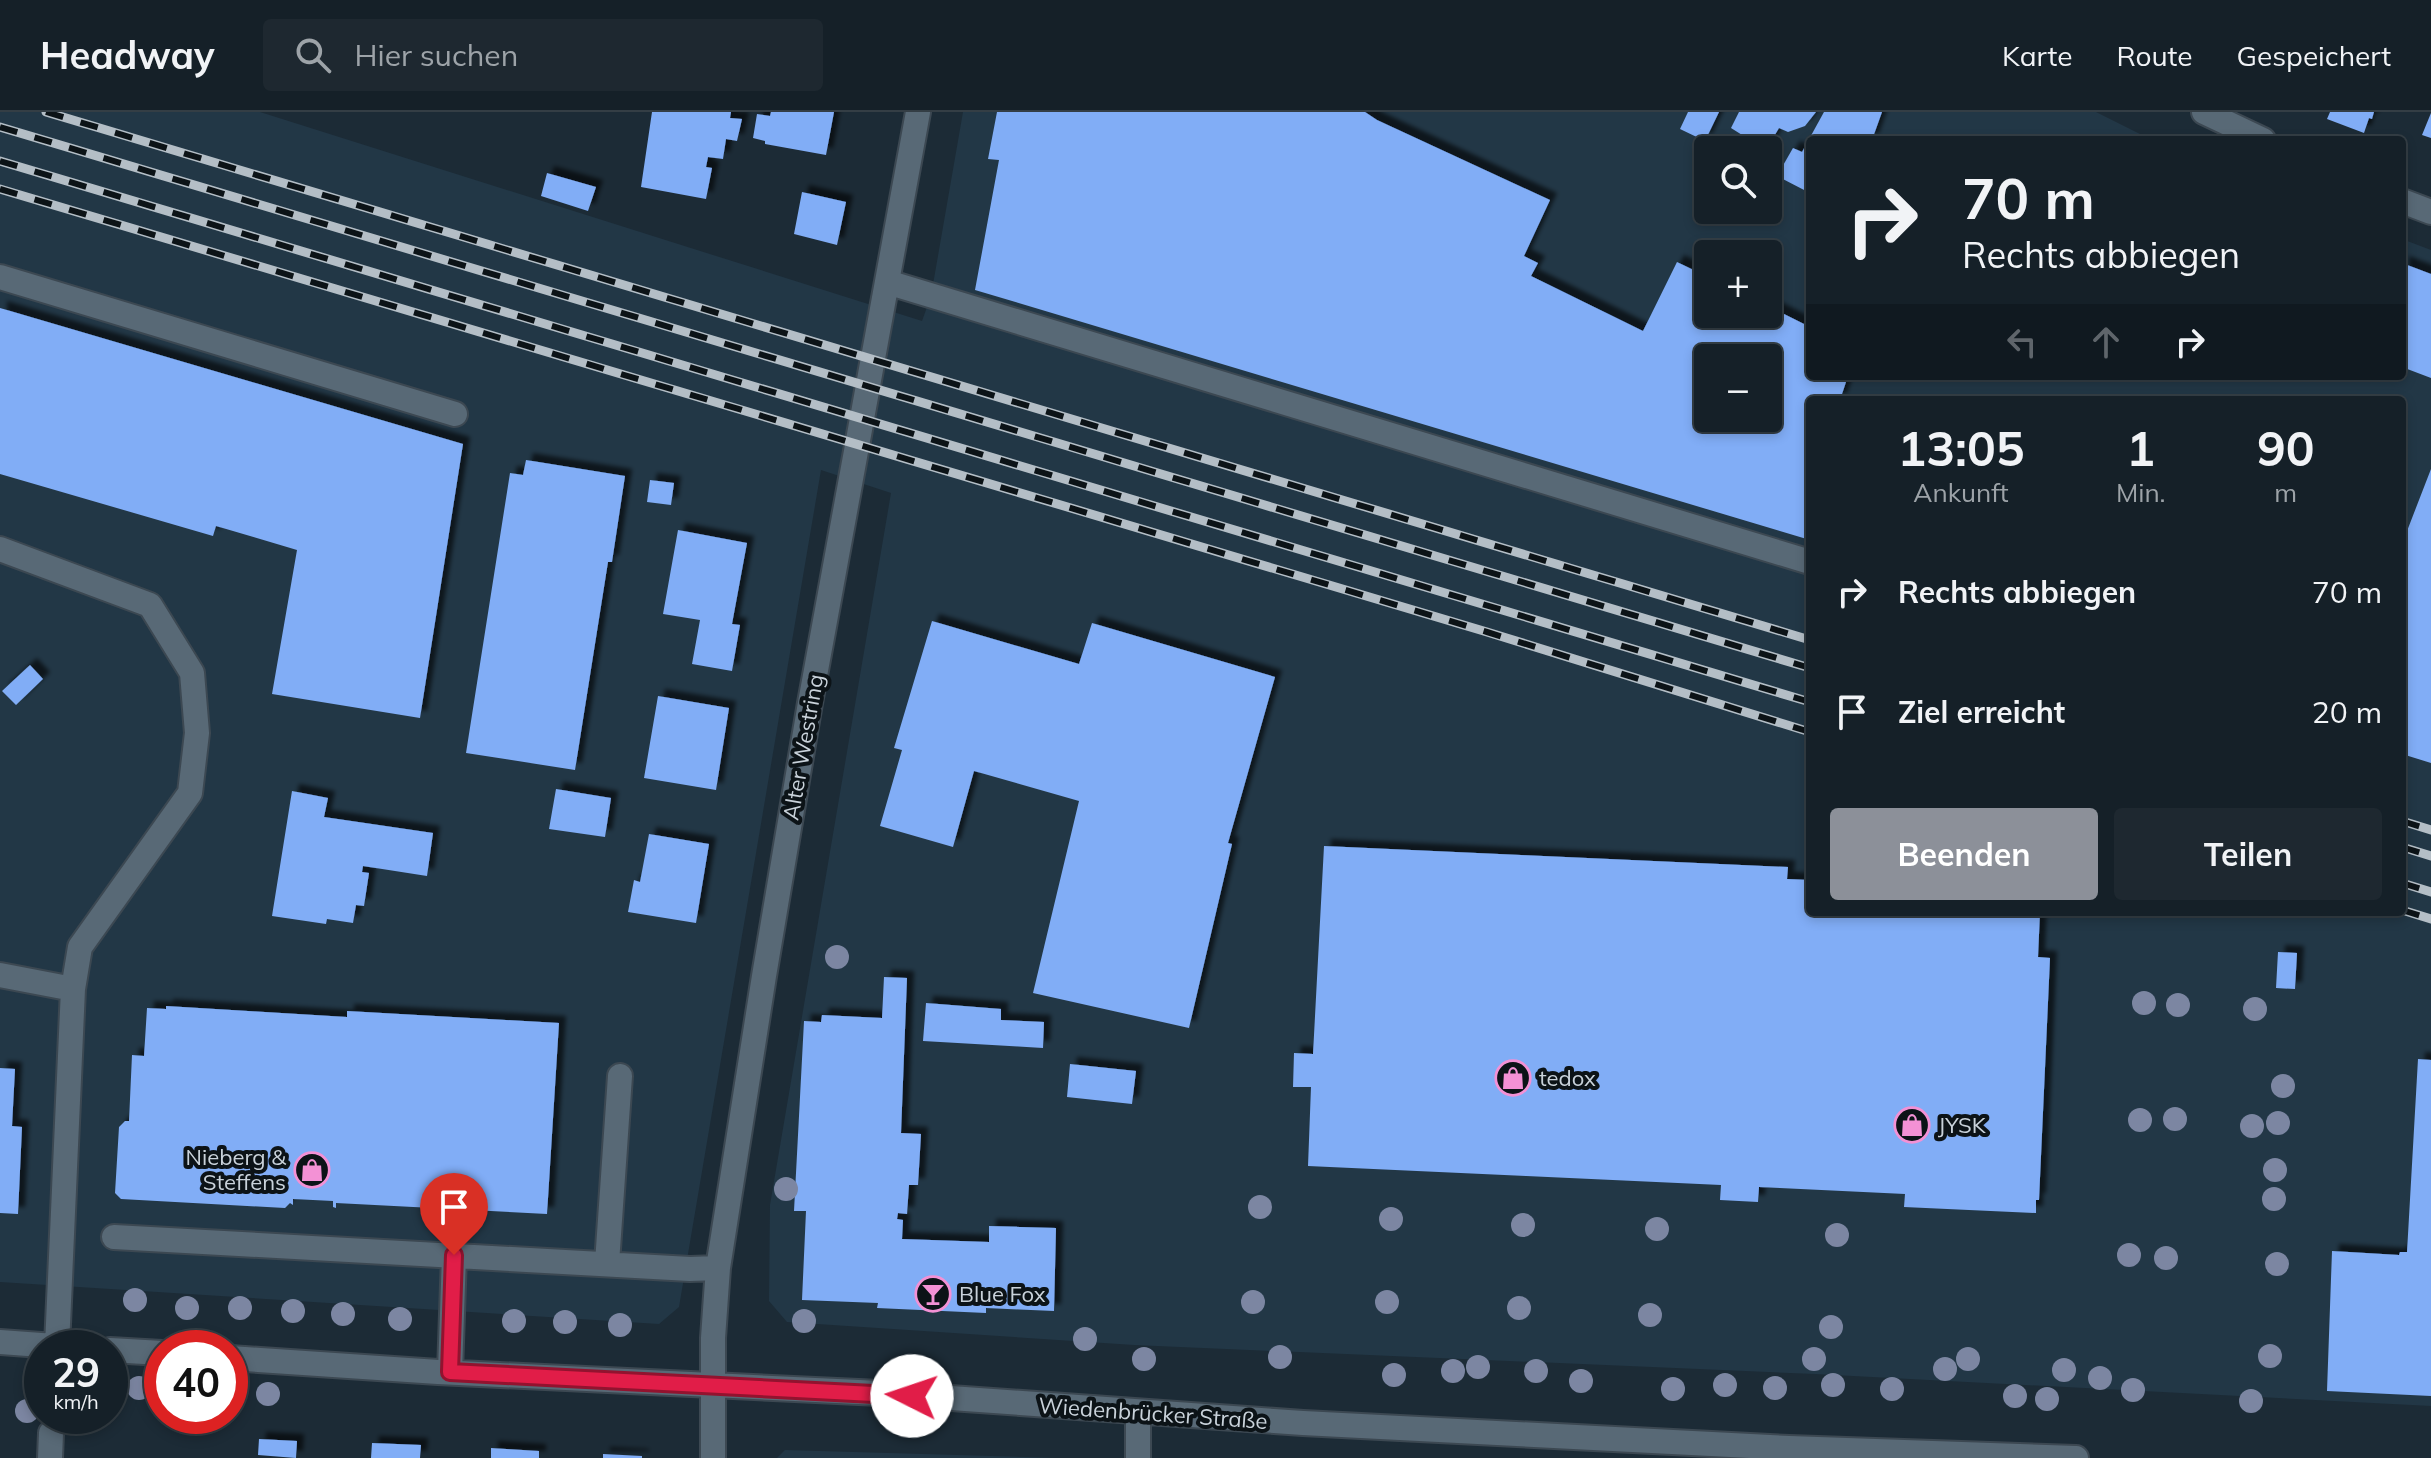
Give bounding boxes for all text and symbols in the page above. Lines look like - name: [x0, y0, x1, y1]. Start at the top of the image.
- search box: [263, 19, 823, 91]
- text: Headway: [40, 31, 215, 79]
- icon: search: [291, 33, 335, 77]
- text: Hier suchen: [355, 36, 518, 74]
- text: Karte: [2002, 38, 2072, 73]
- text: Route: [2116, 38, 2193, 73]
- text: Gespeichert: [2237, 38, 2391, 73]
- map controls: [1694, 136, 1782, 432]
- button: search: [1694, 136, 1782, 224]
- text: 70 m: [1962, 163, 2095, 233]
- icon: right: [1830, 168, 1934, 272]
- text: Rechts abbiegen: [1962, 232, 2240, 277]
- button: +: [1694, 240, 1782, 328]
- icon: left: [2000, 320, 2044, 364]
- icon: ahead: [2084, 320, 2128, 364]
- icon: right: [2168, 320, 2212, 364]
- button: −: [1694, 344, 1782, 432]
- text: 13:05: [1897, 418, 2025, 478]
- text: 1: [2126, 418, 2155, 478]
- text: 90: [2257, 418, 2315, 478]
- text: Ankunft: [1913, 476, 2009, 509]
- text: Min.: [2116, 476, 2166, 509]
- text: m: [2274, 476, 2297, 509]
- icon: right: [1830, 570, 1874, 614]
- text: Rechts abbiegen: [1898, 573, 2136, 611]
- text: 70 m: [2312, 573, 2382, 611]
- street label: Alter Westring: [776, 672, 830, 822]
- icon: arrive: [1830, 690, 1874, 734]
- text: Ziel erreicht: [1898, 693, 2065, 731]
- text: 20 m: [2312, 693, 2382, 731]
- button: Beenden: [1830, 808, 2098, 900]
- button: Teilen: [2114, 808, 2382, 900]
- shop icon: tedox: [1494, 1059, 1532, 1097]
- place label: tedox: [1539, 1064, 1596, 1092]
- shop icon: JYSK: [1893, 1106, 1931, 1144]
- place label: JYSK: [1938, 1111, 1987, 1139]
- place label: Nieberg & Steffens: [186, 1143, 287, 1196]
- shop icon: Nieberg & Steffens: [293, 1151, 331, 1189]
- pin: [420, 1173, 488, 1255]
- icon: arrive: [432, 1185, 476, 1229]
- bar icon: Blue Fox: [914, 1275, 952, 1313]
- place label: Blue Fox: [959, 1280, 1046, 1308]
- speed limit sign: 40: [144, 1330, 248, 1434]
- text: 29: [52, 1347, 100, 1397]
- position arrow: [870, 1354, 954, 1438]
- text: km/h: [53, 1389, 99, 1414]
- street label: Wiedenbrücker Straße: [1037, 1391, 1269, 1435]

